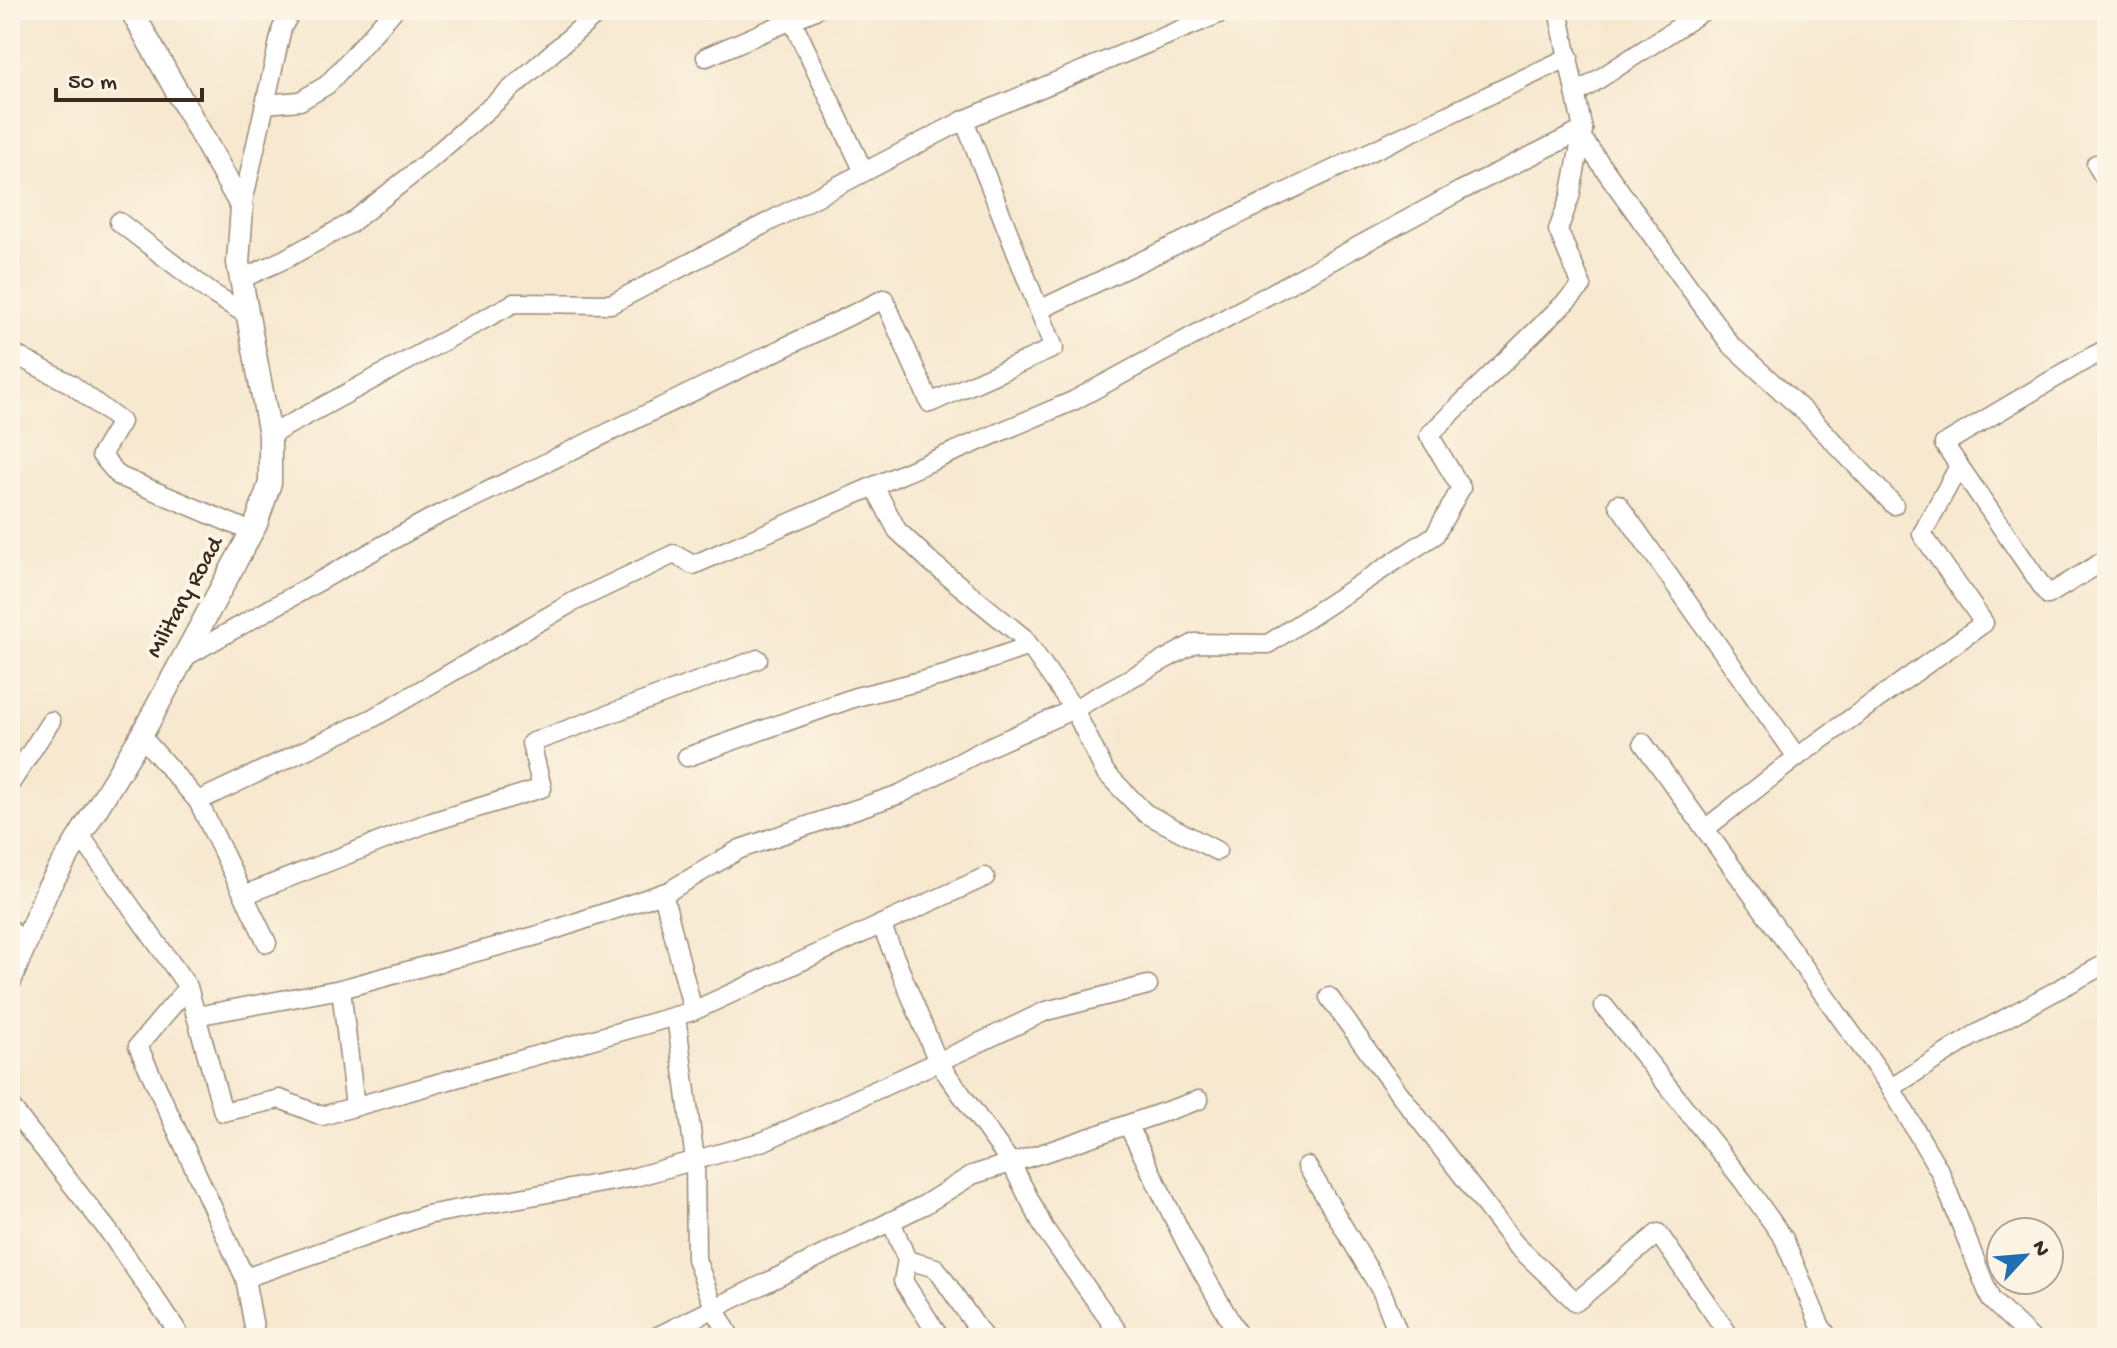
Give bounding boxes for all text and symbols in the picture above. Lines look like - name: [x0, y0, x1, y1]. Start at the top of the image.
- scale bar: [56, 52, 202, 102]
- text: 50 m: [68, 69, 117, 98]
- street label: Military Road: [141, 531, 232, 664]
- north arrow: [1985, 1216, 2065, 1296]
- text: N: [2025, 1237, 2054, 1261]

